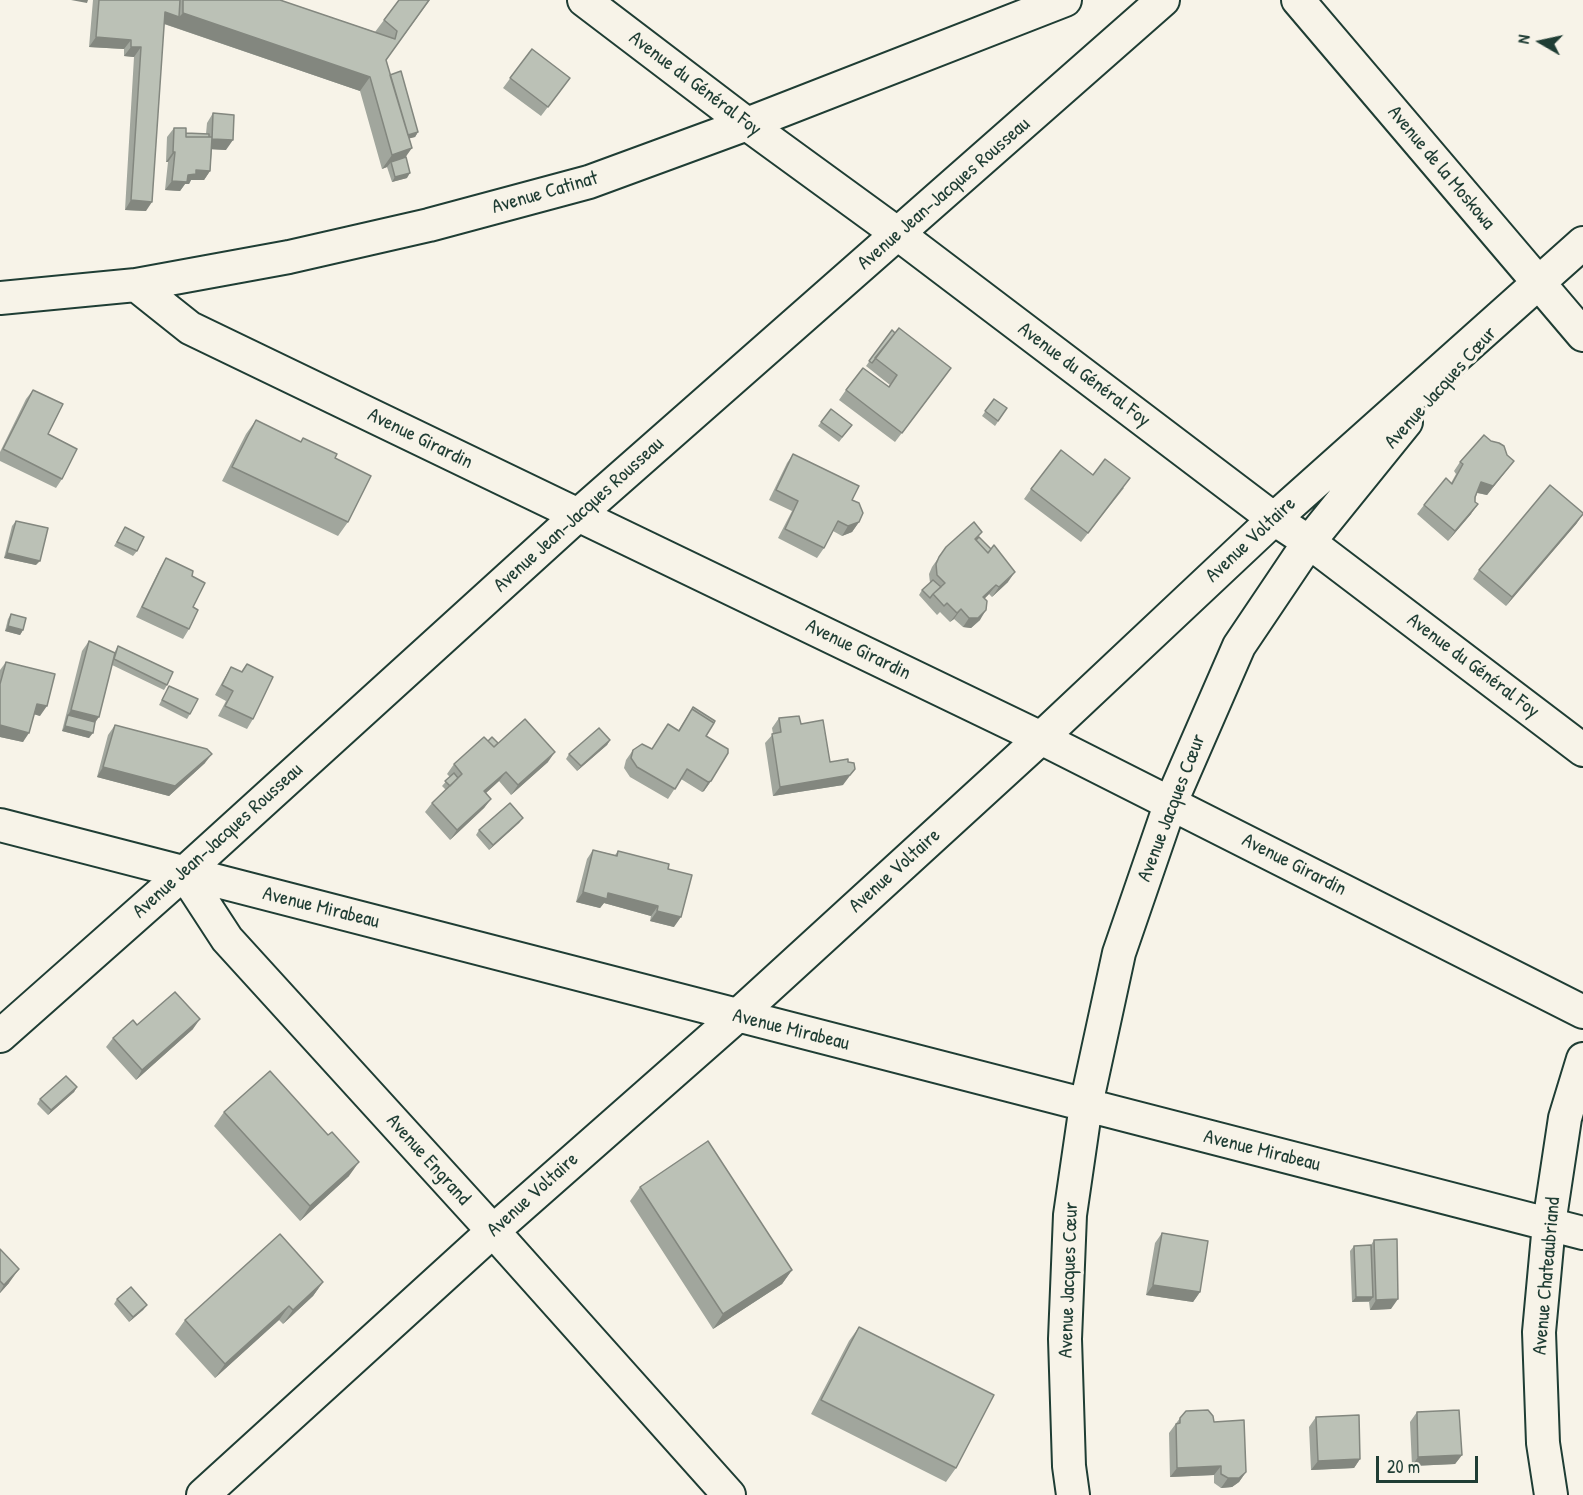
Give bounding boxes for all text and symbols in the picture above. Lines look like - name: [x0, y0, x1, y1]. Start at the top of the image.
- north arrow: [1511, 12, 1571, 72]
- street label: Avenue du Général Foy: [624, 26, 766, 142]
- text: N: [1512, 33, 1535, 45]
- street label: Avenue de la Moskowa: [1382, 101, 1500, 235]
- street label: Avenue Jean-Jacques Rousseau: [853, 113, 1035, 275]
- street label: Avenue Catinat: [489, 166, 601, 220]
- street label: Avenue du Général Foy: [1013, 317, 1155, 433]
- street label: Avenue Jacques Cœur: [1380, 322, 1502, 454]
- street label: Avenue Girardin: [364, 403, 476, 475]
- street label: Avenue Jean-Jacques Rousseau: [489, 432, 669, 598]
- street label: Avenue Voltaire: [1201, 492, 1301, 588]
- street label: Avenue du Général Foy: [1402, 608, 1544, 724]
- street label: Avenue Girardin: [802, 614, 914, 686]
- street label: Avenue Jacques Cœur: [1133, 731, 1211, 885]
- street label: Avenue Jean-Jacques Rousseau: [128, 758, 308, 924]
- street label: Avenue Voltaire: [844, 824, 946, 918]
- street label: Avenue Girardin: [1238, 828, 1350, 902]
- street label: Avenue Mirabeau: [260, 882, 382, 934]
- street label: Avenue Mirabeau: [730, 1004, 852, 1056]
- street label: Avenue Engrand: [381, 1109, 475, 1211]
- street label: Avenue Mirabeau: [1201, 1125, 1323, 1177]
- street label: Avenue Voltaire: [482, 1148, 584, 1242]
- street label: Avenue Chateaubriand: [1528, 1196, 1566, 1356]
- street label: Avenue Jacques Cœur: [1054, 1202, 1084, 1358]
- scale bar: [1379, 1444, 1481, 1482]
- text: 20 m: [1387, 1454, 1420, 1479]

